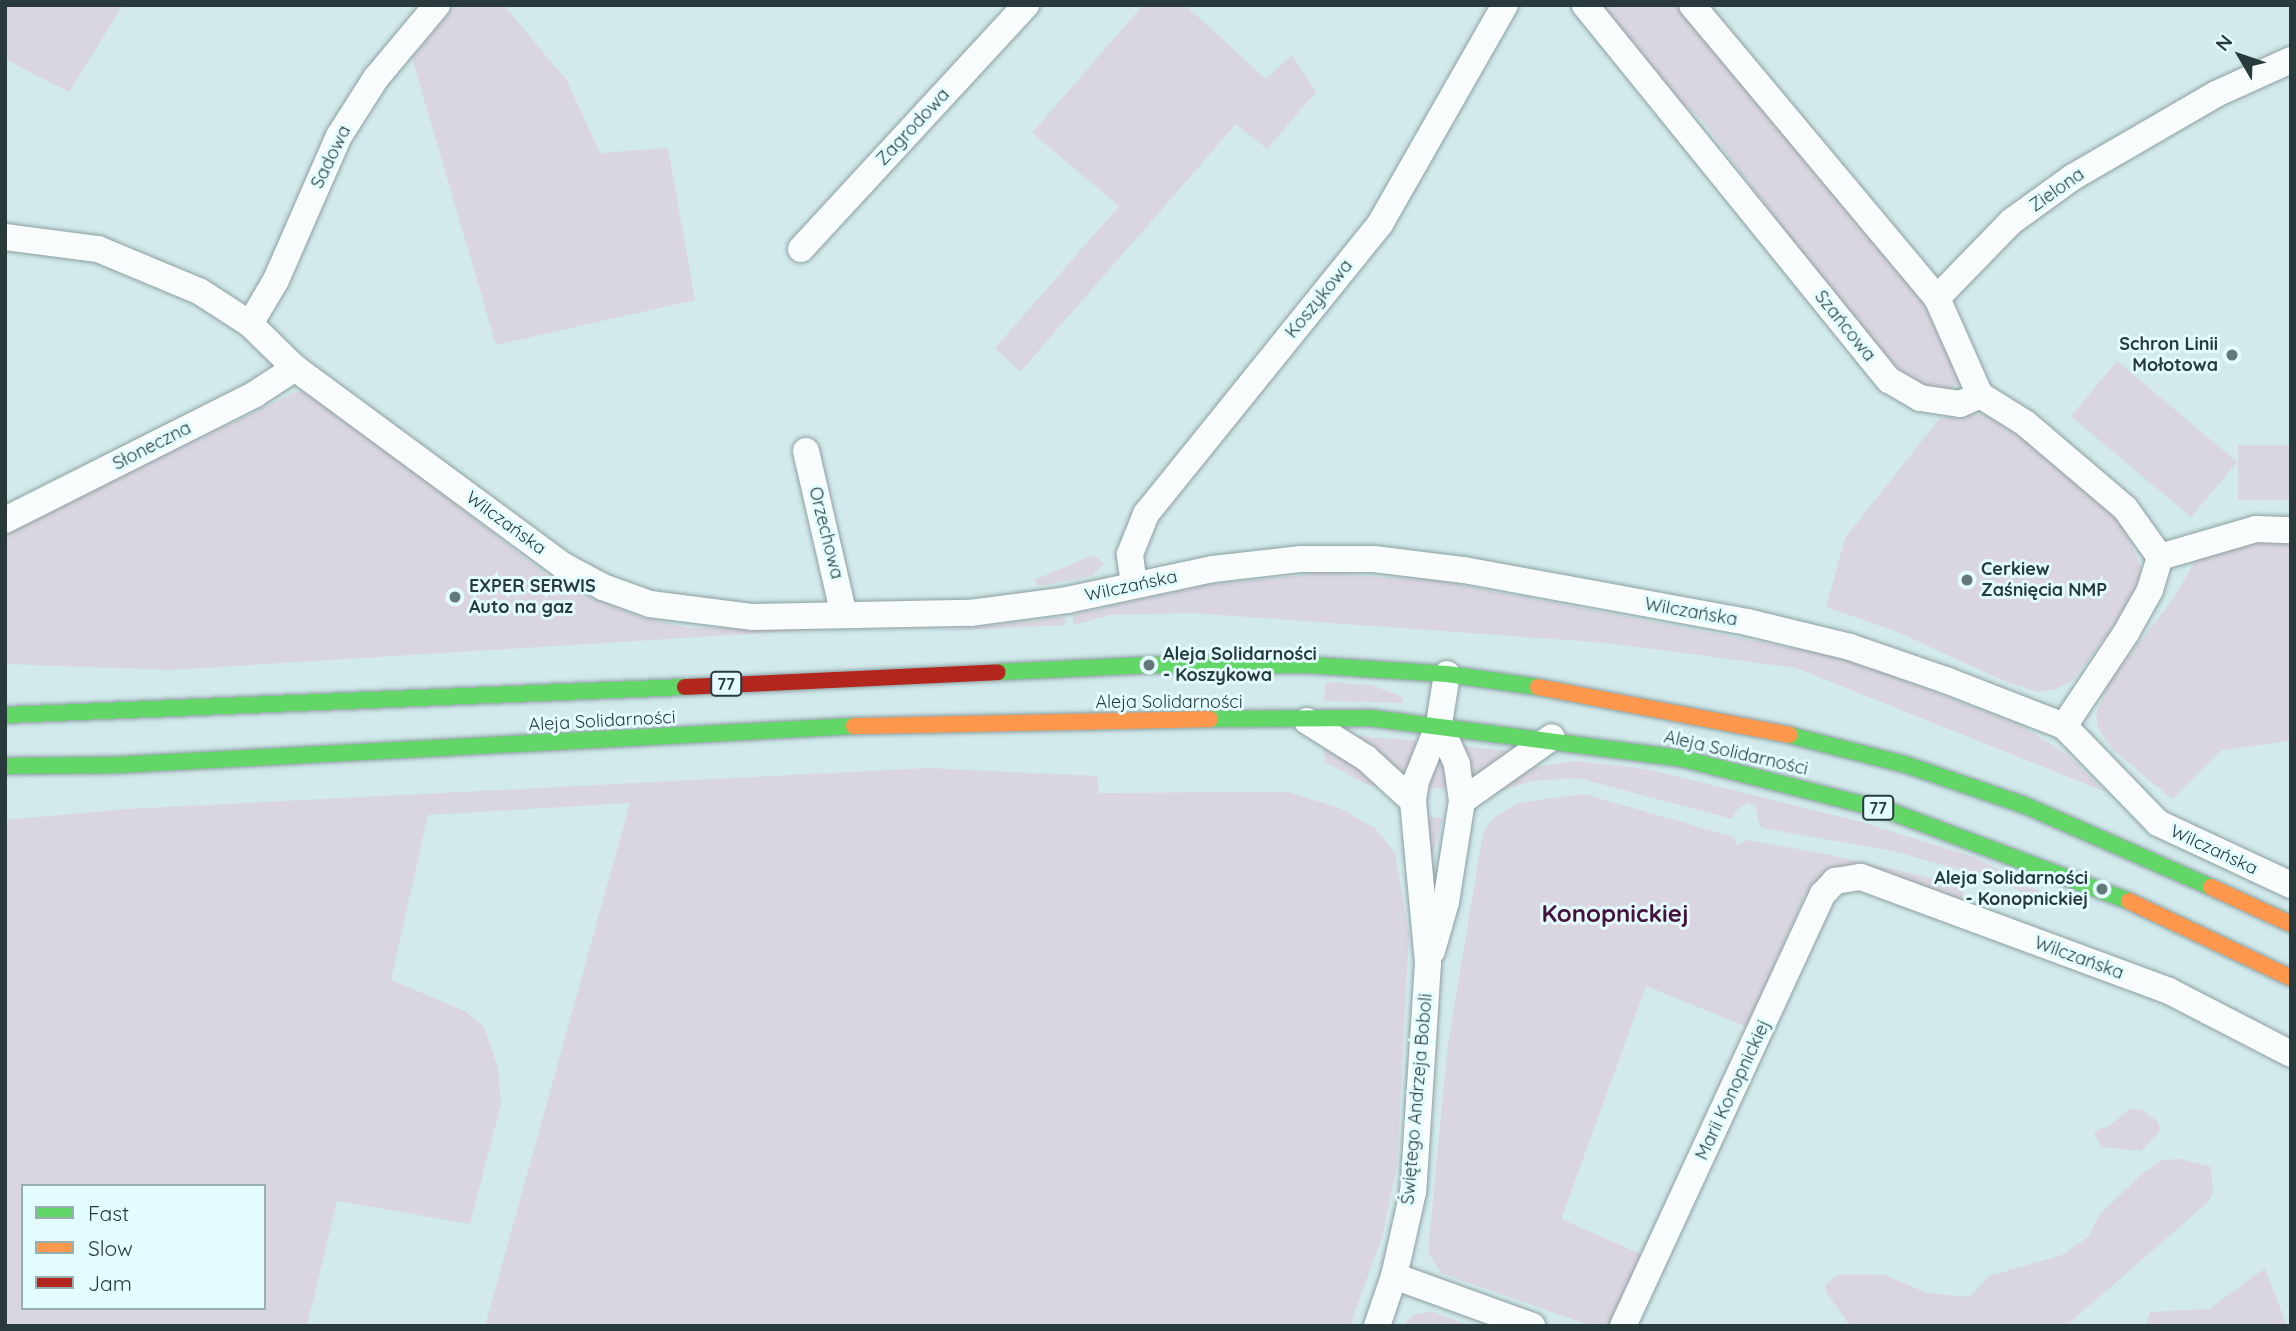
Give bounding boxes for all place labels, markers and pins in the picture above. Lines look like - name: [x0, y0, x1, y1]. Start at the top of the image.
- place label: Schron Linii Mołotowa: [2119, 334, 2218, 376]
- marker: Schron Linii Mołotowa: [2224, 347, 2240, 363]
- place label: Cerkiew Zaśnięcia NMP: [1981, 559, 2107, 602]
- marker: Cerkiew Zaśnięcia NMP: [1959, 572, 1975, 588]
- place label: EXPER SERWIS Auto na gaz: [469, 576, 596, 618]
- marker: EXPER SERWIS Auto na gaz: [447, 589, 463, 605]
- place label: Aleja Solidarności - Koszykowa: [1163, 644, 1317, 686]
- marker: Aleja Solidarności - Koszykowa: [1141, 657, 1157, 673]
- place label: Aleja Solidarności - Konopnickiej: [1934, 868, 2088, 910]
- marker: Aleja Solidarności - Konopnickiej: [2094, 881, 2110, 897]

